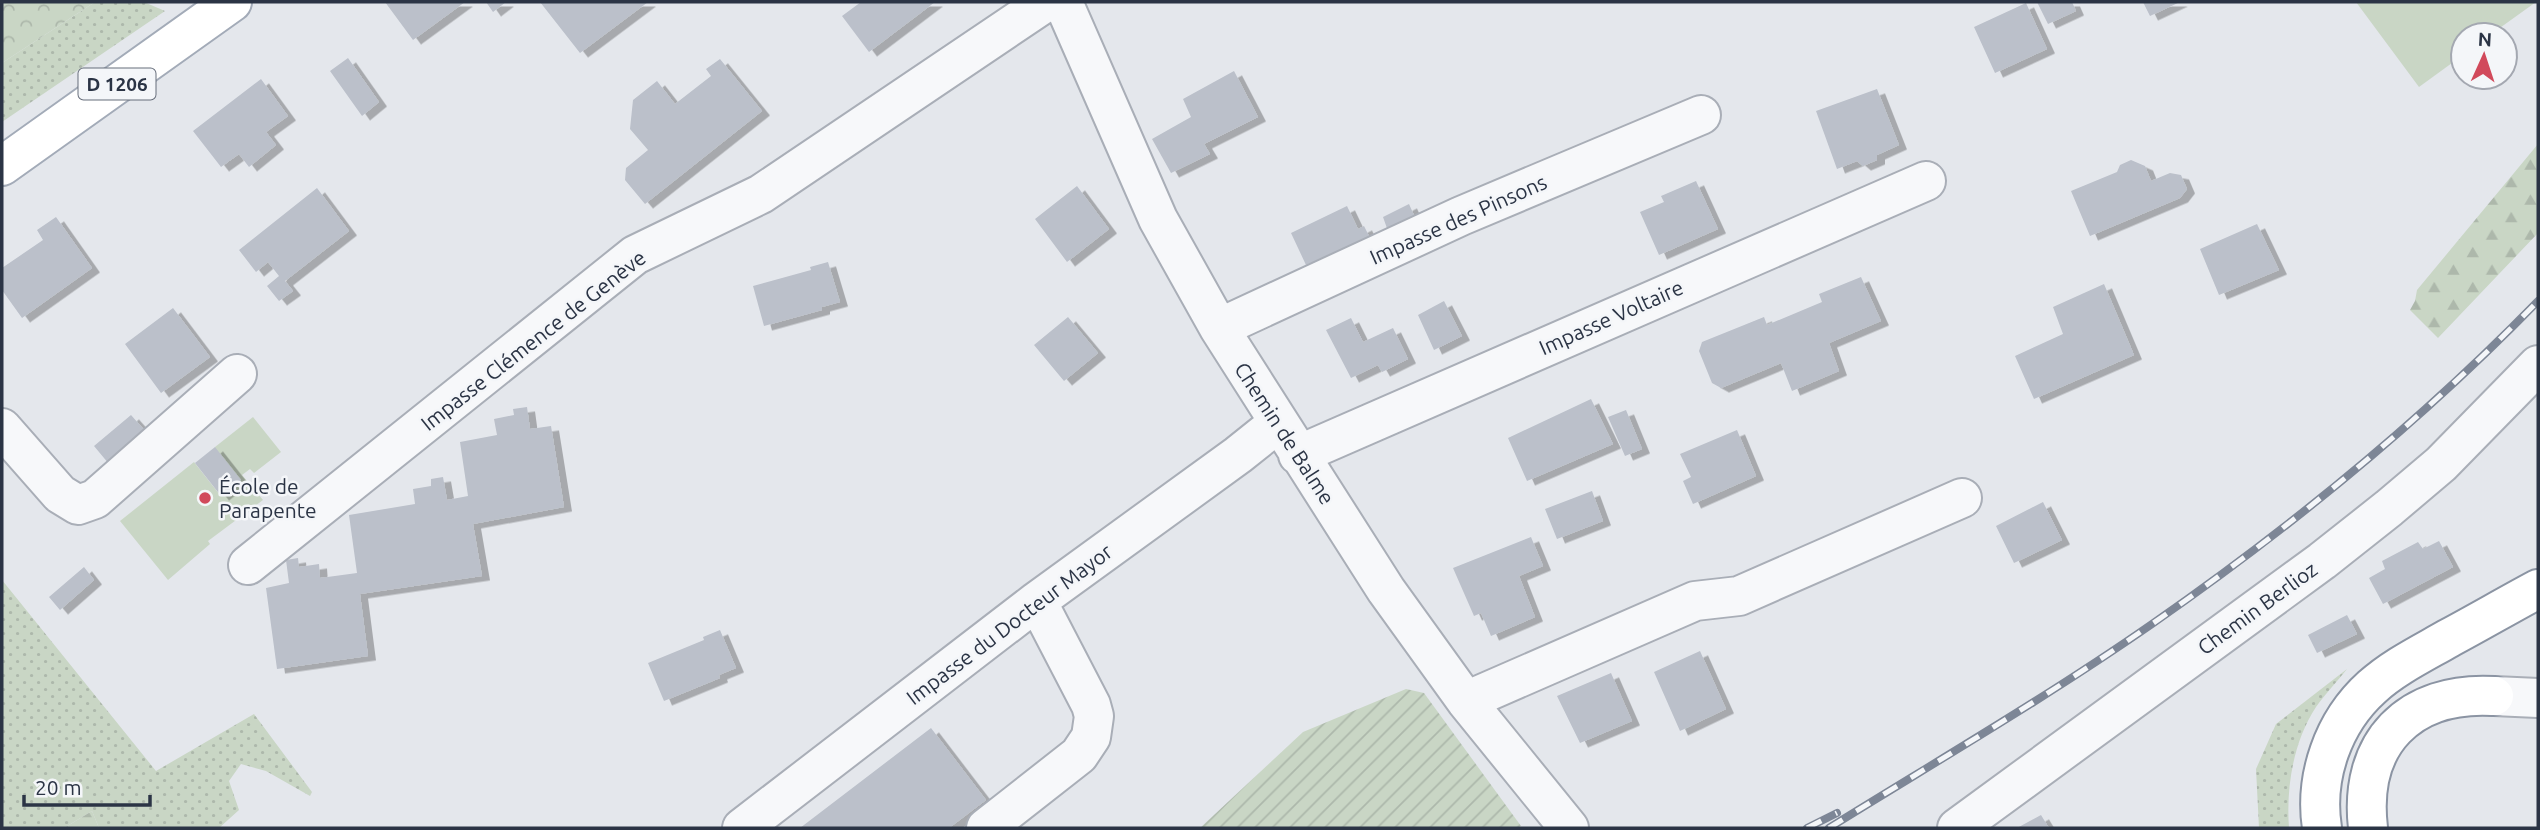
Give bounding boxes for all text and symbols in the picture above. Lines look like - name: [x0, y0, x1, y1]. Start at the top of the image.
- north arrow: [2449, 21, 2519, 91]
- text: N: [2477, 28, 2493, 50]
- road number: D 1206: [78, 68, 156, 100]
- street label: Impasse des Pinsons: [1366, 169, 1550, 269]
- street label: Impasse Clémence de Genève: [416, 245, 650, 435]
- street label: Impasse Voltaire: [1535, 274, 1687, 360]
- street label: Chemin de Balme: [1230, 357, 1340, 509]
- place label: École de Parapente: [219, 474, 317, 522]
- marker: École de Parapente: [197, 490, 213, 506]
- street label: Impasse du Docteur Mayor: [902, 539, 1117, 709]
- street label: Chemin Berlioz: [2193, 557, 2321, 659]
- scale bar: [24, 764, 150, 808]
- text: 20 m: [35, 775, 82, 799]

